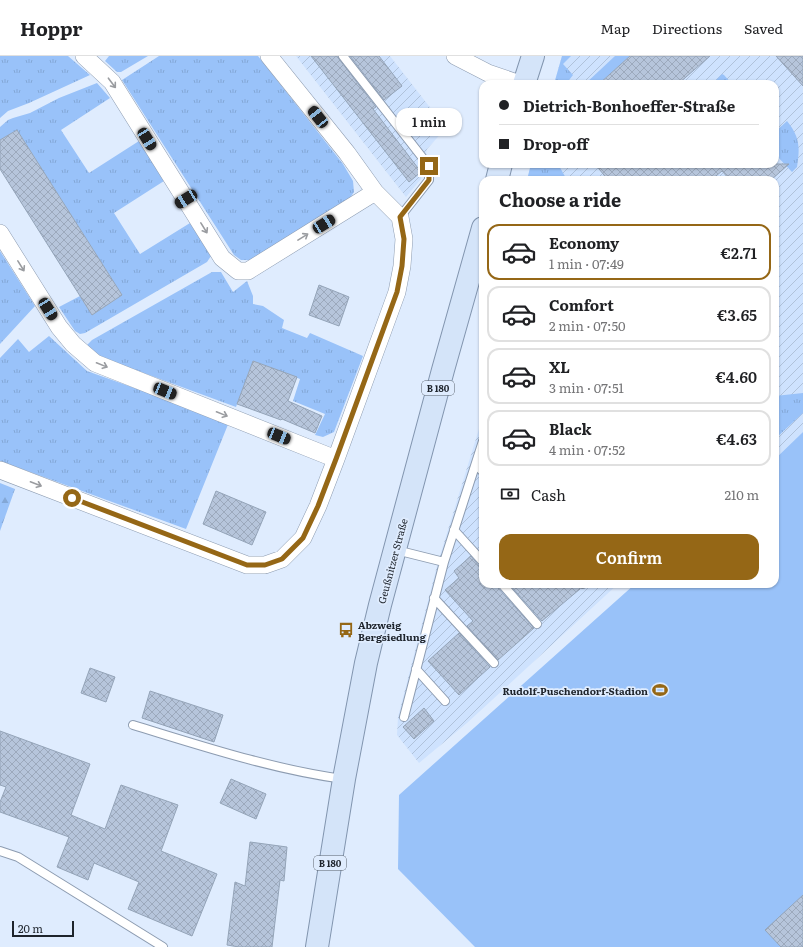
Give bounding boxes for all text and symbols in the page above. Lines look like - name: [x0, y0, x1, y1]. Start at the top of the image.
- text: Hoppr: [20, 14, 83, 42]
- text: Map: [600, 18, 630, 38]
- text: Directions: [652, 18, 722, 38]
- text: Saved: [744, 18, 783, 38]
- one-way arrow: [107, 77, 116, 88]
- text: Dietrich-Bonhoeffer-Straße: [523, 94, 735, 117]
- car: [306, 104, 330, 130]
- callout: 1 min: [396, 108, 462, 136]
- text: 1 min: [412, 112, 446, 131]
- car: [136, 126, 158, 152]
- text: Drop-off: [523, 132, 588, 155]
- route end: [420, 157, 438, 175]
- text: Choose a ride: [499, 186, 621, 213]
- car: [173, 188, 199, 210]
- car: [311, 213, 337, 235]
- one-way arrow: [200, 222, 208, 234]
- text: Economy: [549, 231, 619, 254]
- one-way arrow: [297, 232, 309, 240]
- icon: car: [501, 234, 537, 270]
- text: €2.71: [721, 241, 757, 264]
- text: 1 min · 07:49: [549, 254, 624, 273]
- one-way arrow: [17, 260, 25, 272]
- text: Comfort: [549, 293, 614, 316]
- car: [37, 296, 59, 322]
- icon: car: [501, 296, 537, 332]
- text: €3.65: [717, 303, 757, 326]
- text: 2 min · 07:50: [549, 316, 626, 335]
- text: XL: [549, 355, 570, 378]
- icon: car: [501, 358, 537, 394]
- one-way arrow: [95, 362, 107, 370]
- text: €4.60: [715, 365, 757, 388]
- text: 3 min · 07:51: [549, 378, 624, 397]
- car: [152, 381, 178, 401]
- road number: B 180: [422, 381, 454, 395]
- one-way arrow: [216, 410, 228, 418]
- text: Black: [549, 417, 592, 440]
- icon: car: [501, 420, 537, 456]
- car: [266, 426, 292, 446]
- text: €4.63: [716, 427, 757, 450]
- text: 4 min · 07:52: [549, 440, 625, 459]
- one-way arrow: [30, 481, 42, 489]
- icon: cash: [499, 483, 521, 505]
- text: Cash: [531, 483, 566, 506]
- text: 210 m: [724, 485, 759, 504]
- route start: [63, 489, 81, 507]
- street label: Geußnitzer Straße: [373, 517, 411, 605]
- button: Confirm: [499, 534, 759, 580]
- place label: Abzweig Bergsiedlung: [358, 617, 427, 644]
- bus stop icon: Abzweig Bergsiedlung: [337, 621, 355, 639]
- sports icon: Rudolf-Puschendorf-Stadion: [651, 681, 669, 699]
- place label: Rudolf-Puschendorf-Stadion: [502, 683, 648, 698]
- road number: B 180: [314, 856, 346, 870]
- scale bar: [12, 919, 74, 938]
- text: 20 m: [18, 920, 43, 936]

